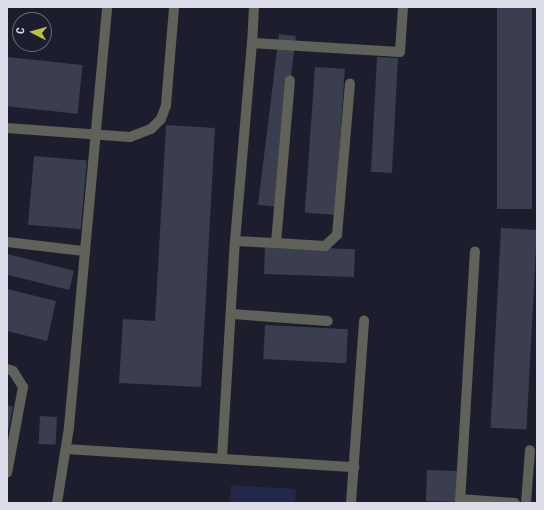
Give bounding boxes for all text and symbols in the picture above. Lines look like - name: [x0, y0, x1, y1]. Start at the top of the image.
- north arrow: [12, 12, 52, 52]
- text: С: [14, 27, 27, 35]

